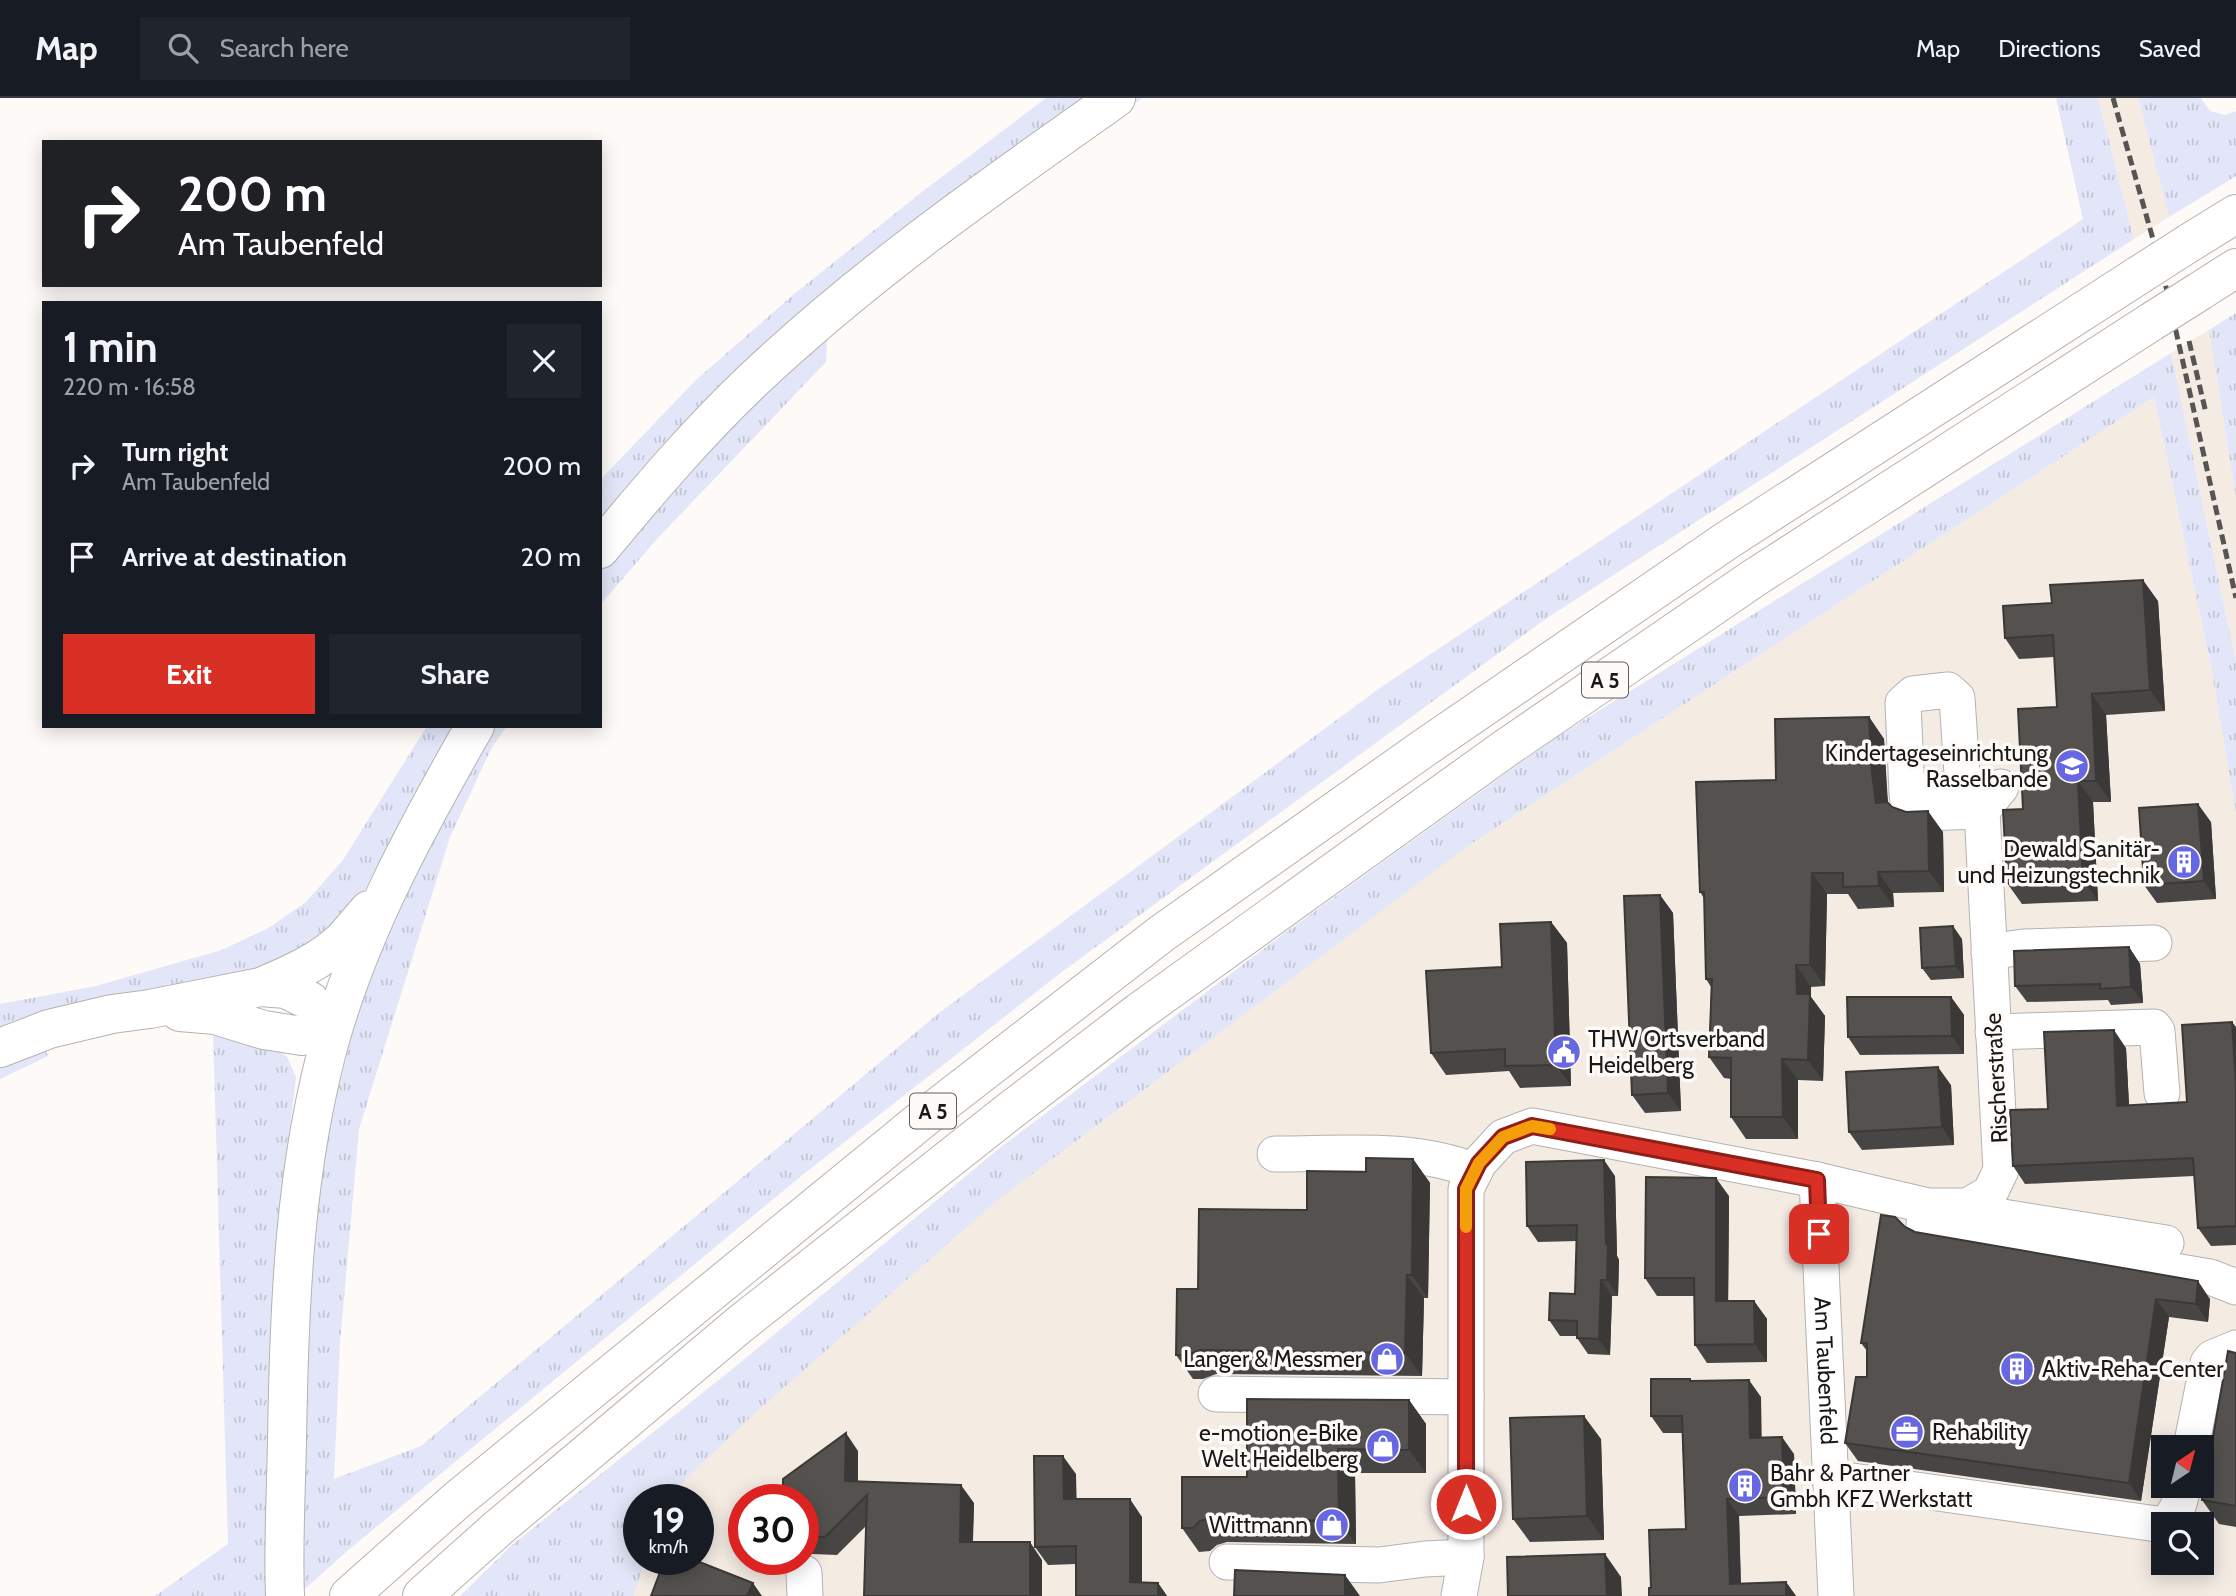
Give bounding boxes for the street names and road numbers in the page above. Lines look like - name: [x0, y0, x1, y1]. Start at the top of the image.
- road number: A 5: [1582, 662, 1628, 698]
- street label: Rischerstraße: [1979, 1012, 2013, 1144]
- road number: A 5: [910, 1094, 956, 1128]
- street label: Am Taubenfeld: [1808, 1296, 1843, 1445]

